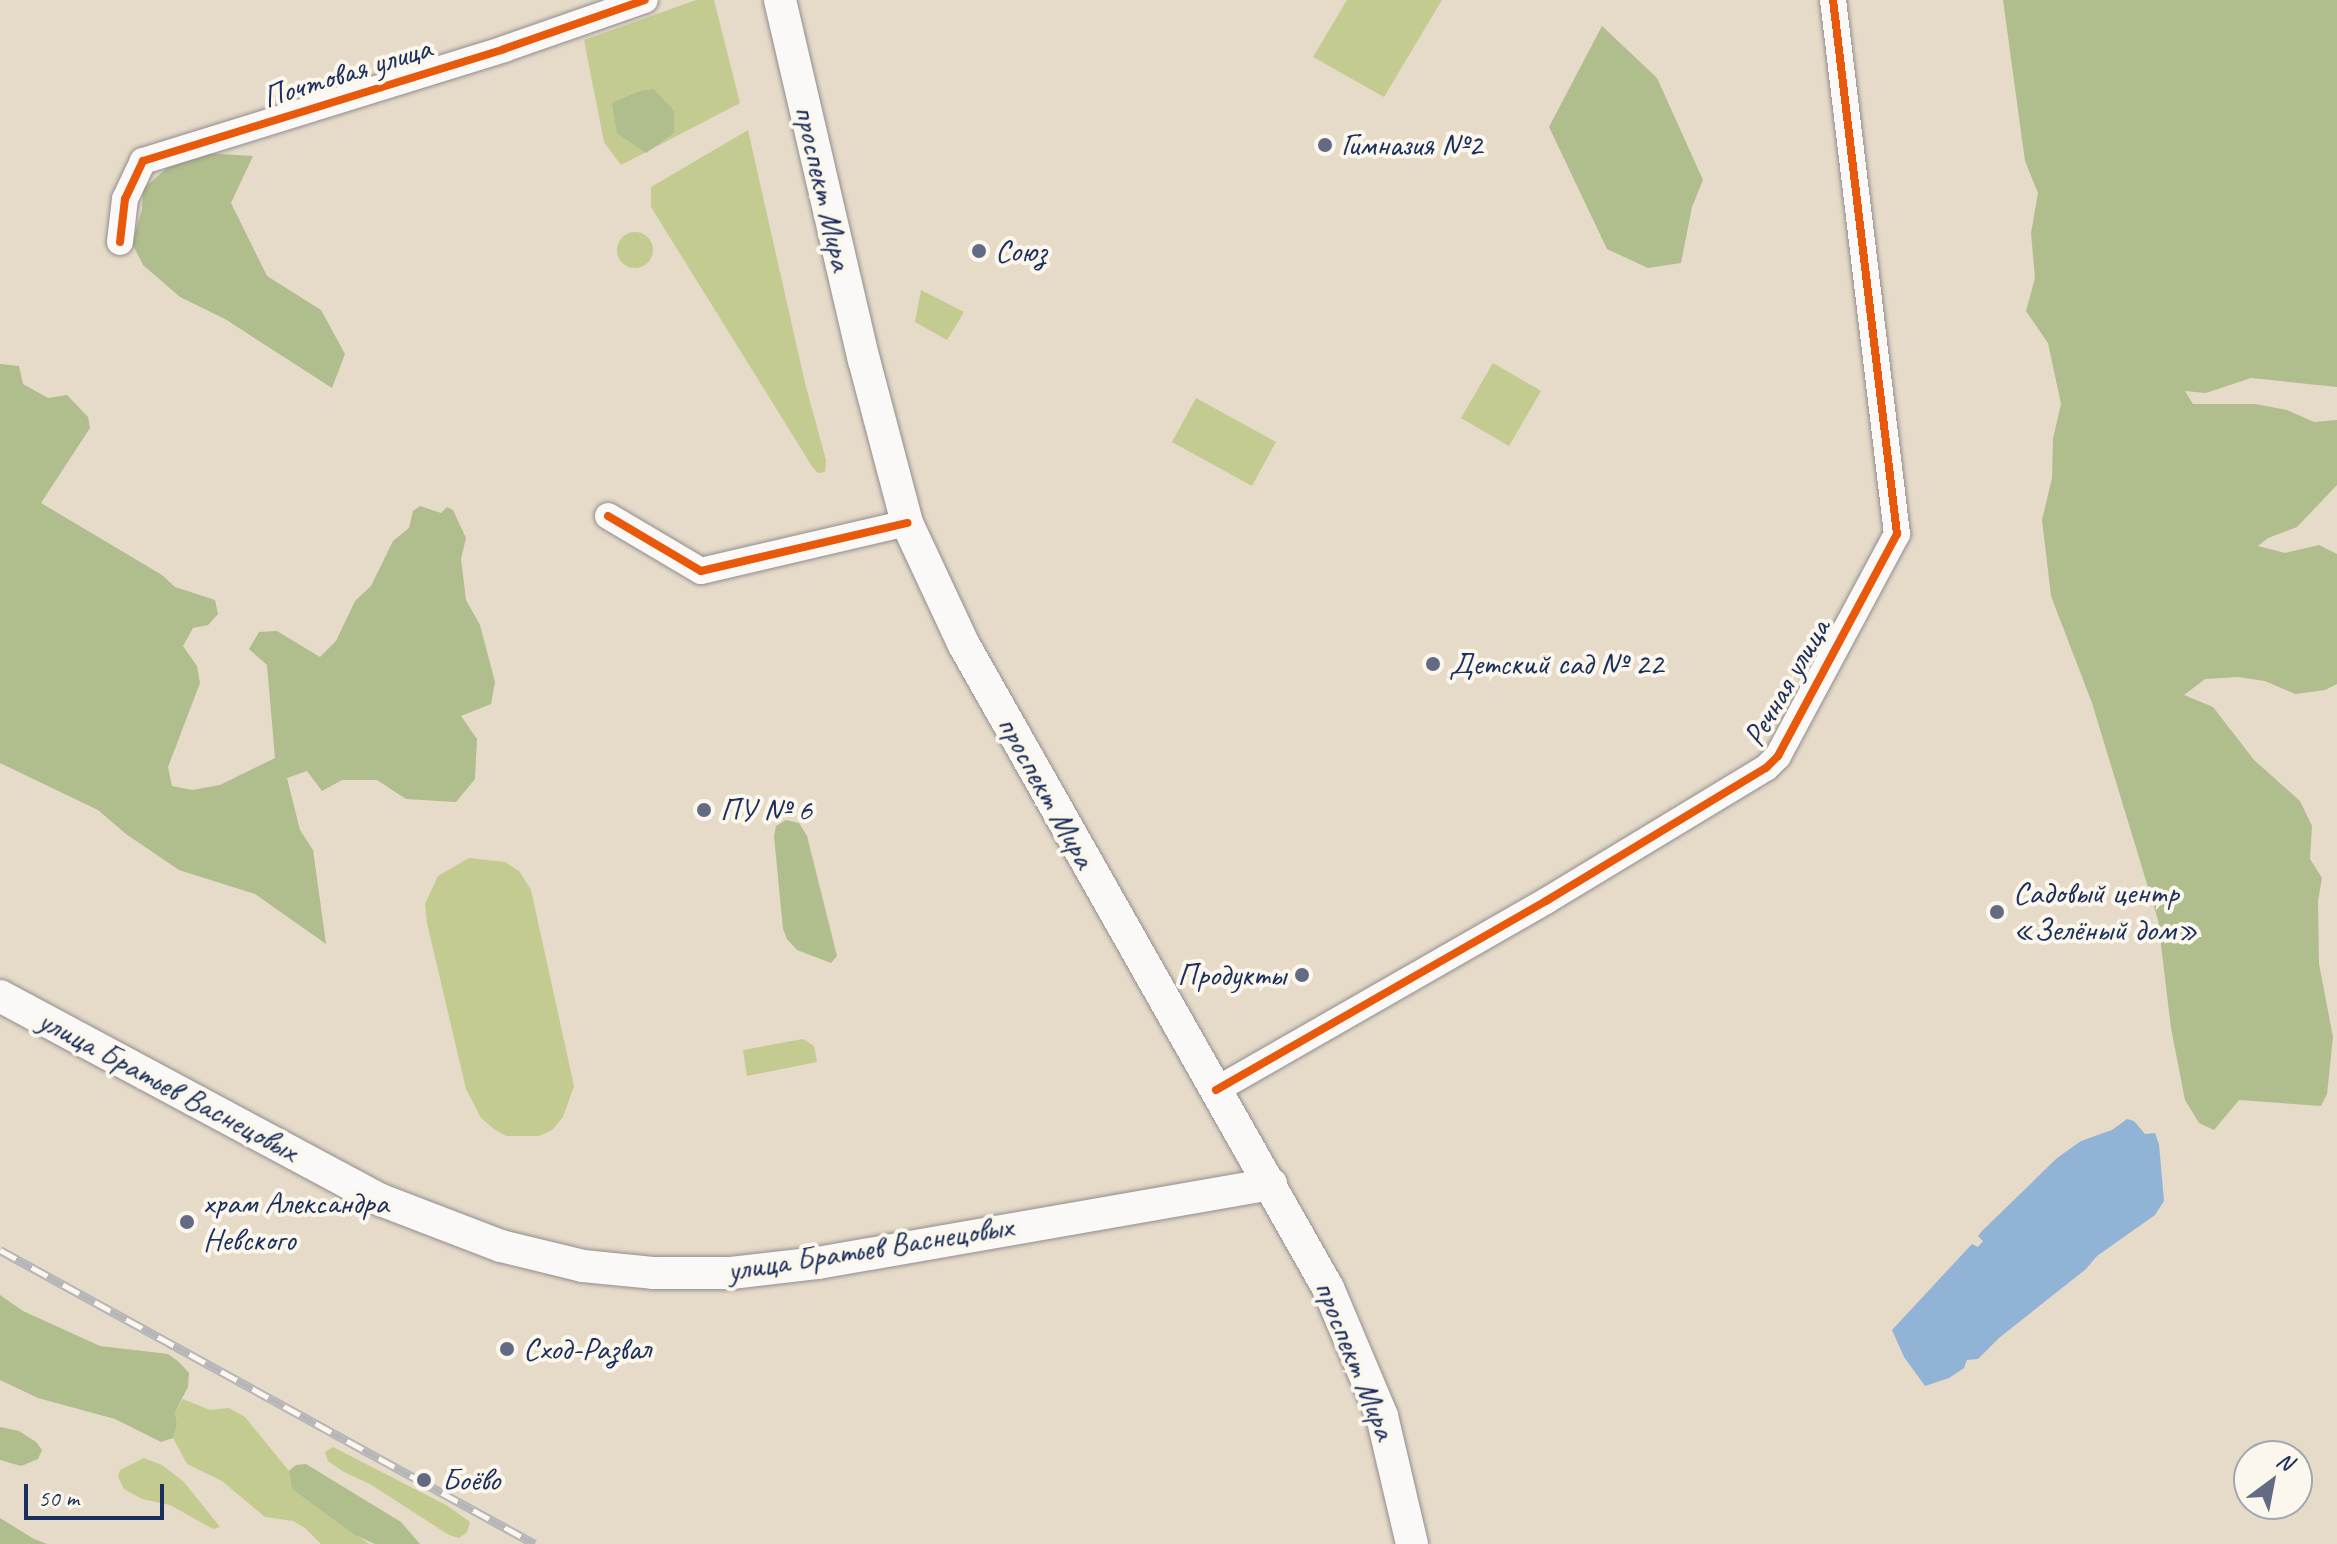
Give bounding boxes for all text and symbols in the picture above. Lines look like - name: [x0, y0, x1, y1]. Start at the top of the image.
- street label: Почтовая улица: [257, 29, 437, 117]
- street label: проспект Мира: [785, 102, 861, 274]
- place label: Гимназия №2: [1341, 126, 1482, 164]
- marker: Гимназия №2: [1316, 136, 1334, 154]
- place label: Союз: [995, 232, 1046, 270]
- marker: Союз: [970, 242, 988, 260]
- street label: Речная улица: [1735, 612, 1839, 754]
- place label: Детский сад № 22: [1449, 645, 1663, 683]
- marker: Детский сад № 22: [1424, 655, 1442, 673]
- street label: проспект Мира: [989, 709, 1103, 875]
- place label: ПУ № 6: [720, 791, 812, 829]
- marker: ПУ № 6: [695, 801, 713, 819]
- place label: Садовый центр «Зелёный дом»: [2013, 875, 2198, 950]
- marker: Садовый центр «Зелёный дом»: [1988, 903, 2006, 921]
- place label: Продукты: [1177, 956, 1286, 994]
- marker: Продукты: [1293, 966, 1311, 984]
- street label: улица Братьев Васнецовых: [29, 1000, 307, 1172]
- place label: храм Александра Невского: [203, 1185, 387, 1260]
- street label: улица Братьев Васнецовых: [722, 1207, 1018, 1291]
- marker: храм Александра Невского: [178, 1213, 196, 1231]
- street label: проспект Мира: [1306, 1275, 1404, 1445]
- place label: Сход-Развал: [523, 1330, 651, 1368]
- marker: Сход-Развал: [498, 1340, 516, 1358]
- north arrow: [2233, 1440, 2313, 1520]
- text: N: [2271, 1446, 2298, 1477]
- place label: Боёво: [442, 1461, 500, 1499]
- scale bar: [28, 1468, 168, 1518]
- marker: Боёво: [413, 1469, 435, 1491]
- text: 50 m: [38, 1483, 79, 1513]

